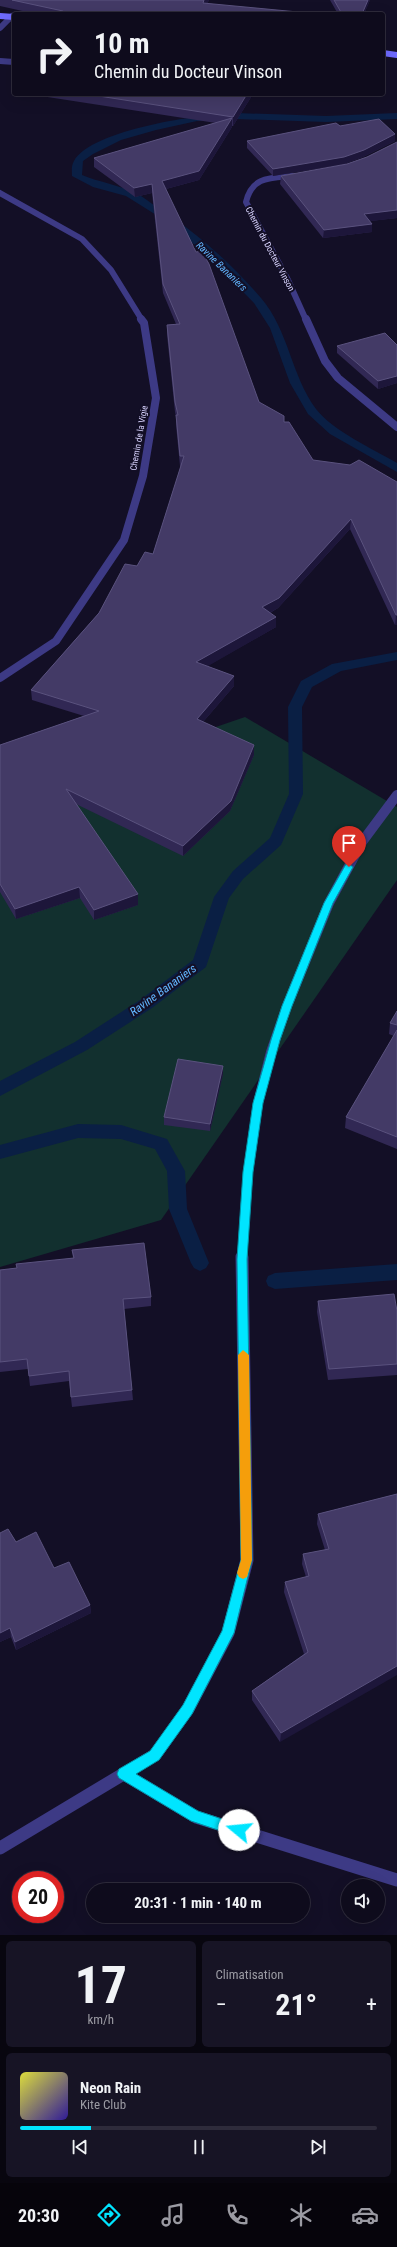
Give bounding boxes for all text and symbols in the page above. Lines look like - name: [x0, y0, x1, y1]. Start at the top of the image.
- text: 10 m: [94, 27, 150, 60]
- icon: right: [28, 28, 80, 80]
- text: Chemin du Docteur Vinson: [94, 61, 282, 82]
- street label: Chemin du Docteur Vinson: [243, 205, 297, 293]
- water label: Ravine Bananiers: [194, 240, 250, 294]
- street label: Chemin de la Vigie: [128, 405, 150, 471]
- pin: [332, 826, 366, 867]
- icon: arrive: [338, 832, 360, 854]
- water label: Ravine Bananiers: [127, 961, 199, 1019]
- position arrow: [218, 1809, 260, 1851]
- speed limit sign: 20: [12, 1871, 64, 1923]
- map controls: [341, 1879, 385, 1923]
- button: sound: [341, 1879, 385, 1923]
- text: 20:31 · 1 min · 140 m: [134, 1894, 262, 1912]
- text: 17: [74, 1955, 127, 2016]
- text: Climatisation: [216, 1967, 284, 1982]
- text: 21°: [275, 1987, 317, 2022]
- text: −: [216, 1992, 227, 2017]
- text: +: [366, 1992, 377, 2017]
- text: km/h: [87, 2012, 114, 2027]
- text: Neon Rain: [80, 2079, 141, 2097]
- text: Kite Club: [80, 2097, 126, 2112]
- icon: previous: [69, 2136, 91, 2158]
- icon: pause: [188, 2136, 210, 2158]
- icon: next: [307, 2136, 329, 2158]
- icon: directions: [95, 2201, 123, 2229]
- icon: music: [159, 2201, 187, 2229]
- icon: phone: [223, 2201, 251, 2229]
- icon: climate: [287, 2201, 315, 2229]
- icon: car: [351, 2201, 379, 2229]
- text: 20:30: [18, 2205, 59, 2226]

